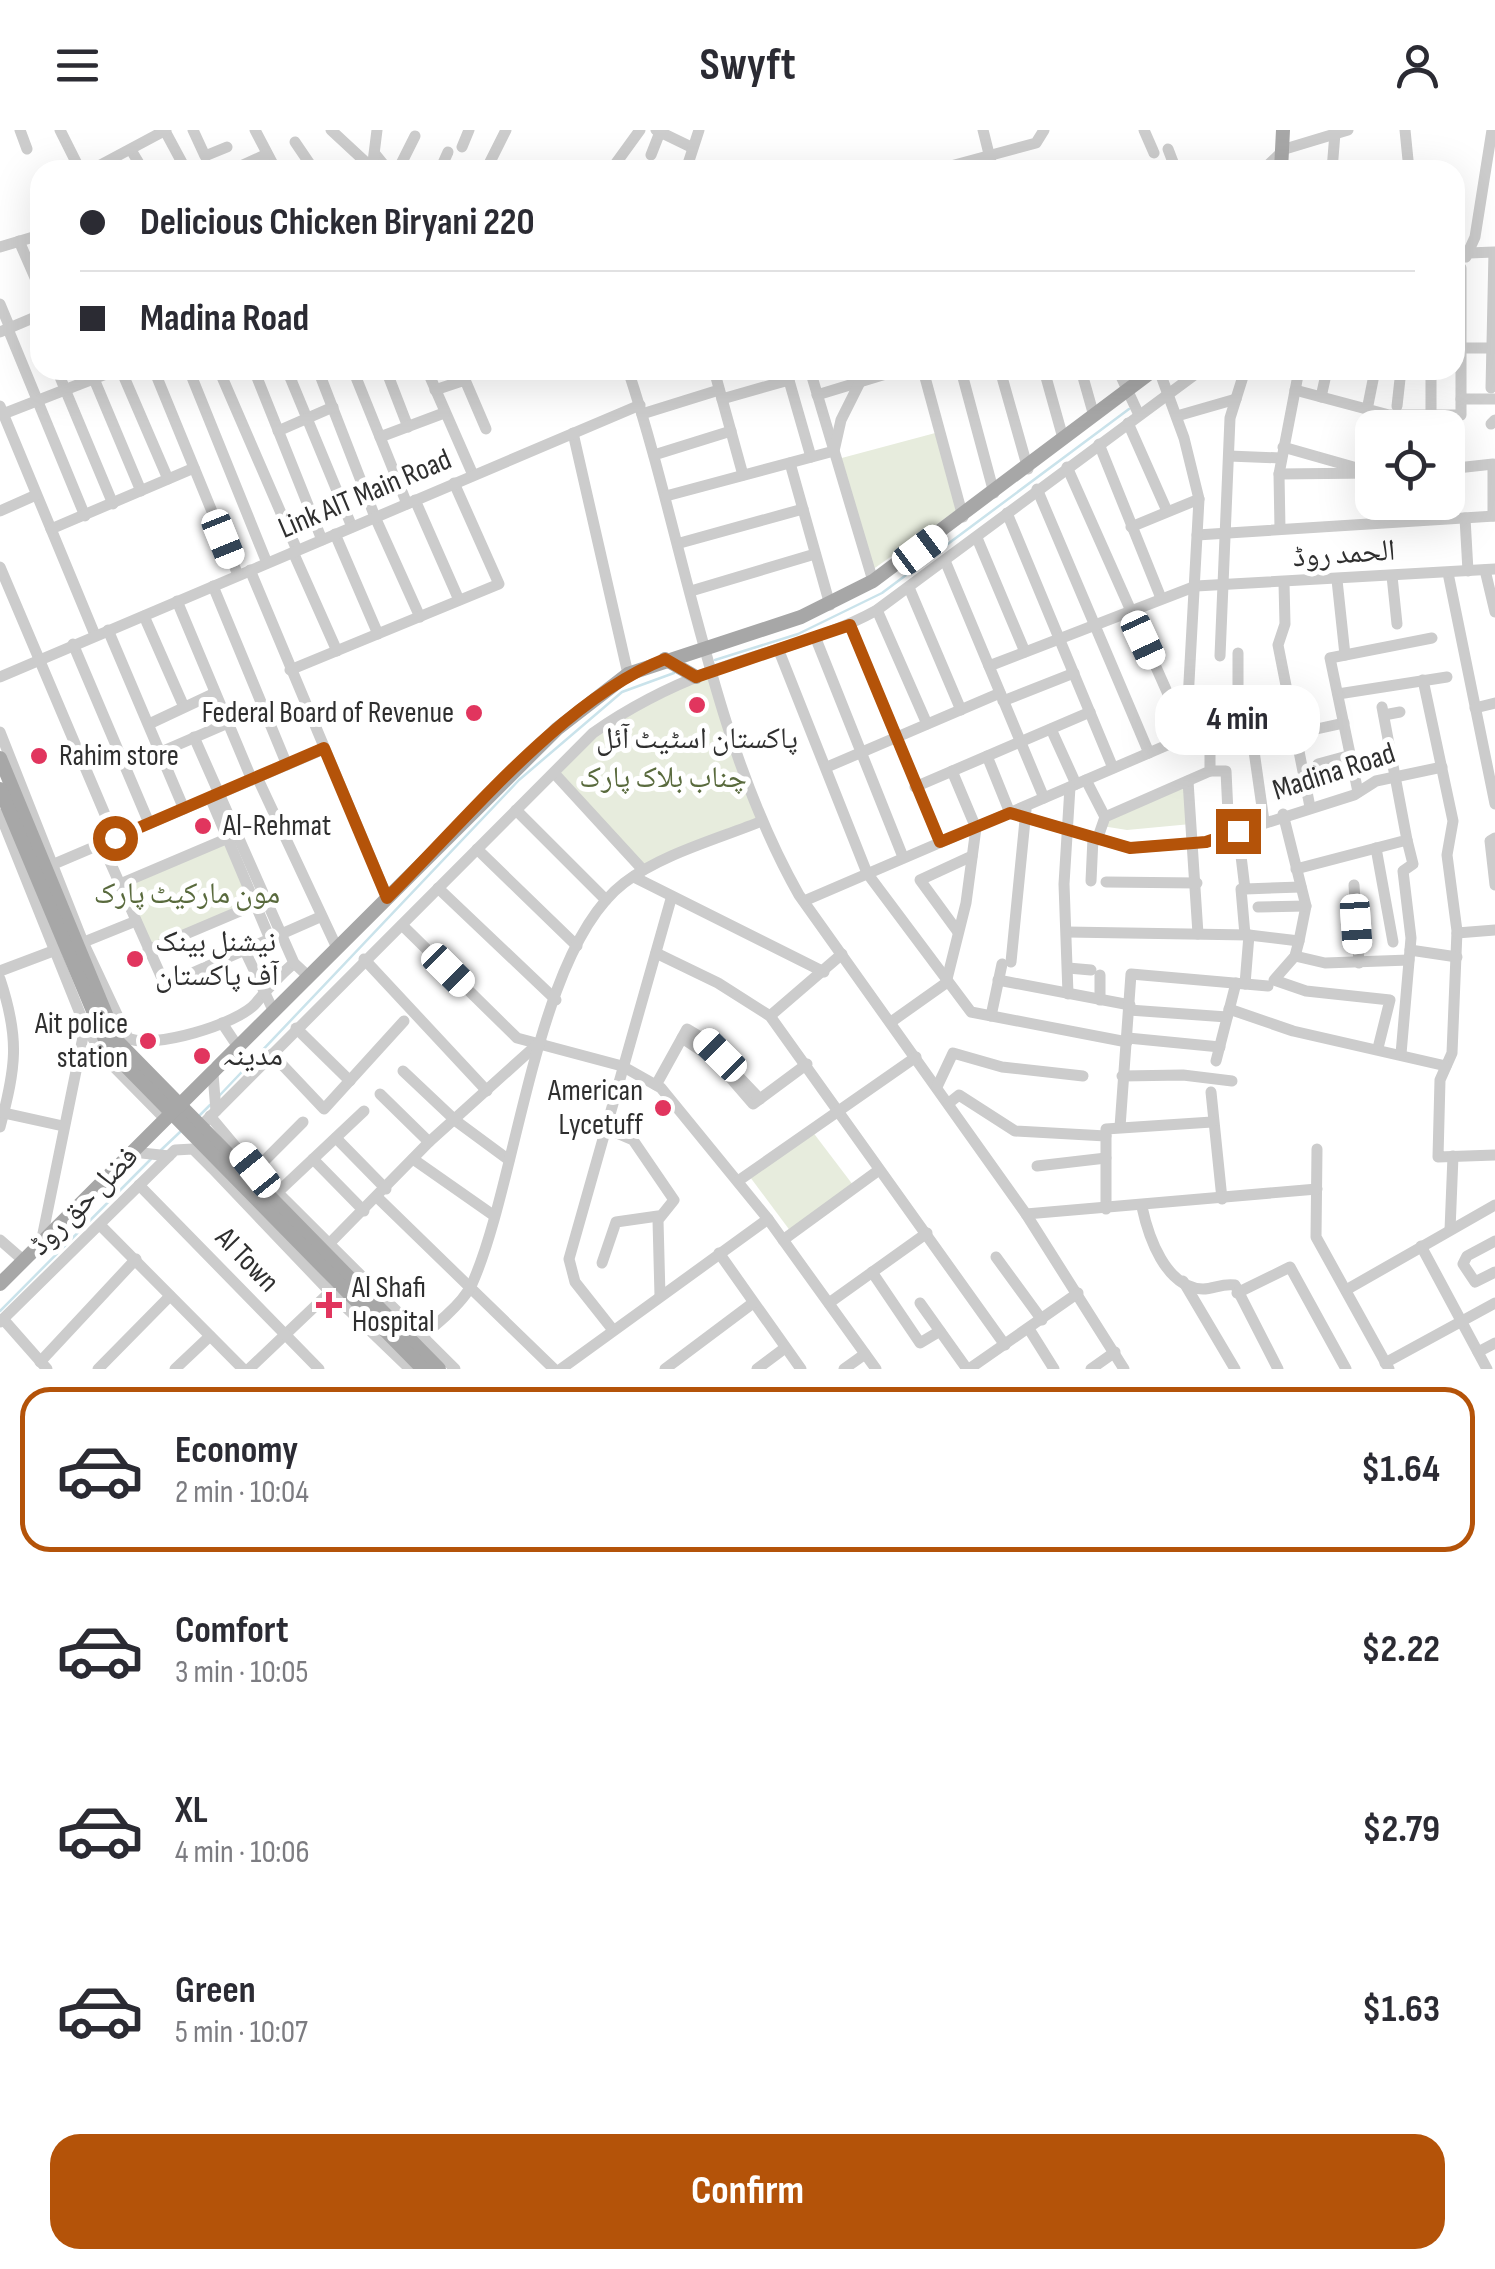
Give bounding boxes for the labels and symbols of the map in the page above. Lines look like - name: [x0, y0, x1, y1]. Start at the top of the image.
- street label: Link AIT Main Road: [273, 441, 457, 547]
- car: [198, 506, 248, 572]
- car: [887, 520, 953, 580]
- street label: الحمد روڈ: [1291, 532, 1397, 576]
- car: [1117, 606, 1169, 674]
- callout: 4 min: [1156, 686, 1320, 756]
- marker: پاکستان اسٹیٹ آئل: [686, 694, 708, 716]
- place label: Federal Board of Revenue: [202, 695, 454, 731]
- marker: Federal Board of Revenue: [463, 702, 485, 724]
- place label: پاکستان اسٹیٹ آئل: [596, 721, 798, 757]
- street label: Madina Road: [1268, 735, 1400, 809]
- place label: Rahim store: [59, 738, 179, 774]
- marker: Rahim store: [28, 745, 50, 767]
- park label: چناب بلاک پارک: [579, 760, 747, 796]
- place label: Al-Rehmat: [222, 808, 331, 844]
- route end: [1216, 809, 1261, 854]
- marker: Al-Rehmat: [192, 815, 214, 837]
- route start: [93, 816, 138, 861]
- park label: مون مارکیٹ پارک: [94, 876, 280, 912]
- car: [1339, 893, 1373, 955]
- place label: نیشنل بینک آف پاکستان: [155, 924, 280, 994]
- car: [416, 938, 480, 1002]
- marker: نیشنل بینک آف پاکستان: [124, 948, 146, 970]
- place label: Ait police station: [34, 1006, 128, 1076]
- car: [688, 1023, 752, 1087]
- marker: Ait police station: [137, 1030, 159, 1052]
- place label: مدینہ: [222, 1038, 283, 1074]
- marker: مدینہ: [191, 1045, 213, 1067]
- place label: American Lycetuff: [547, 1073, 644, 1143]
- marker: American Lycetuff: [652, 1097, 674, 1119]
- car: [224, 1137, 286, 1203]
- street label: فضل حق روڈ: [22, 1139, 146, 1263]
- street label: AI Town: [207, 1219, 286, 1300]
- place label: Al Shafi Hospital: [351, 1270, 435, 1340]
- marker: Al Shafi Hospital: [316, 1292, 342, 1318]

